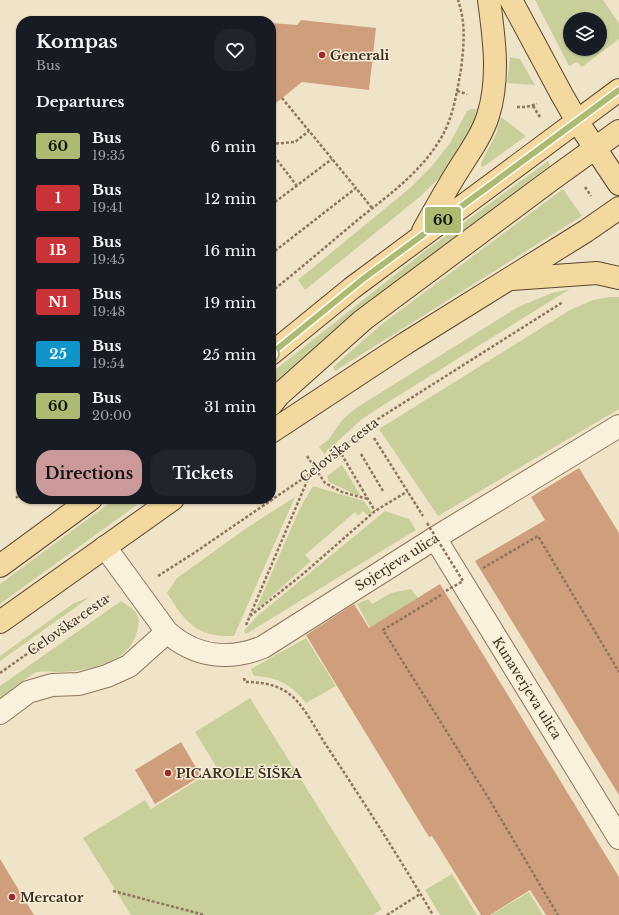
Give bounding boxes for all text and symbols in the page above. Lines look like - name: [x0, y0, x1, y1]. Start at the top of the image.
- map controls: [563, 12, 607, 56]
- button: layers: [563, 12, 607, 56]
- button: heart: [214, 29, 256, 71]
- text: Kompas: [36, 30, 118, 53]
- place label: Generali: [330, 47, 390, 64]
- marker: Generali: [317, 50, 327, 60]
- text: Bus: [36, 57, 61, 74]
- text: Departures: [36, 92, 125, 111]
- text: Bus: [92, 128, 122, 147]
- text: 60: [48, 137, 68, 155]
- text: 6 min: [211, 137, 256, 156]
- text: 19:35: [92, 147, 125, 164]
- text: Bus: [92, 180, 122, 199]
- text: 1: [55, 189, 61, 207]
- text: 12 min: [204, 189, 256, 208]
- text: 19:41: [92, 199, 123, 216]
- line badge: 60: [425, 207, 461, 233]
- text: 60: [433, 211, 453, 229]
- text: Bus: [92, 232, 122, 251]
- text: 1B: [49, 241, 67, 259]
- text: 16 min: [204, 241, 256, 260]
- text: 19:45: [92, 251, 125, 268]
- text: Bus: [92, 284, 122, 303]
- text: N1: [48, 293, 68, 311]
- text: 19 min: [204, 293, 256, 312]
- text: 19:48: [92, 303, 125, 320]
- text: Bus: [92, 336, 122, 355]
- text: 25: [49, 345, 67, 363]
- text: 25 min: [202, 345, 256, 364]
- unlabelled marker: [262, 345, 280, 363]
- text: 19:54: [92, 355, 125, 372]
- text: Bus: [92, 388, 122, 407]
- text: 60: [48, 397, 68, 415]
- text: 31 min: [204, 397, 256, 416]
- text: 20:00: [92, 407, 132, 424]
- street label: Celovška cesta: [296, 413, 382, 486]
- button: Directions: [36, 450, 142, 496]
- button: Tickets: [150, 450, 256, 496]
- street label: Sojerjeva ulica: [352, 529, 443, 595]
- street label: Celovška cesta: [24, 590, 113, 659]
- street label: Kunaverjeva ulica: [489, 634, 566, 743]
- place label: PICAROLE ŠIŠKA: [176, 765, 302, 782]
- marker: PICAROLE ŠIŠKA: [163, 768, 173, 778]
- place label: Mercator: [20, 889, 84, 906]
- marker: Mercator: [7, 892, 17, 902]

